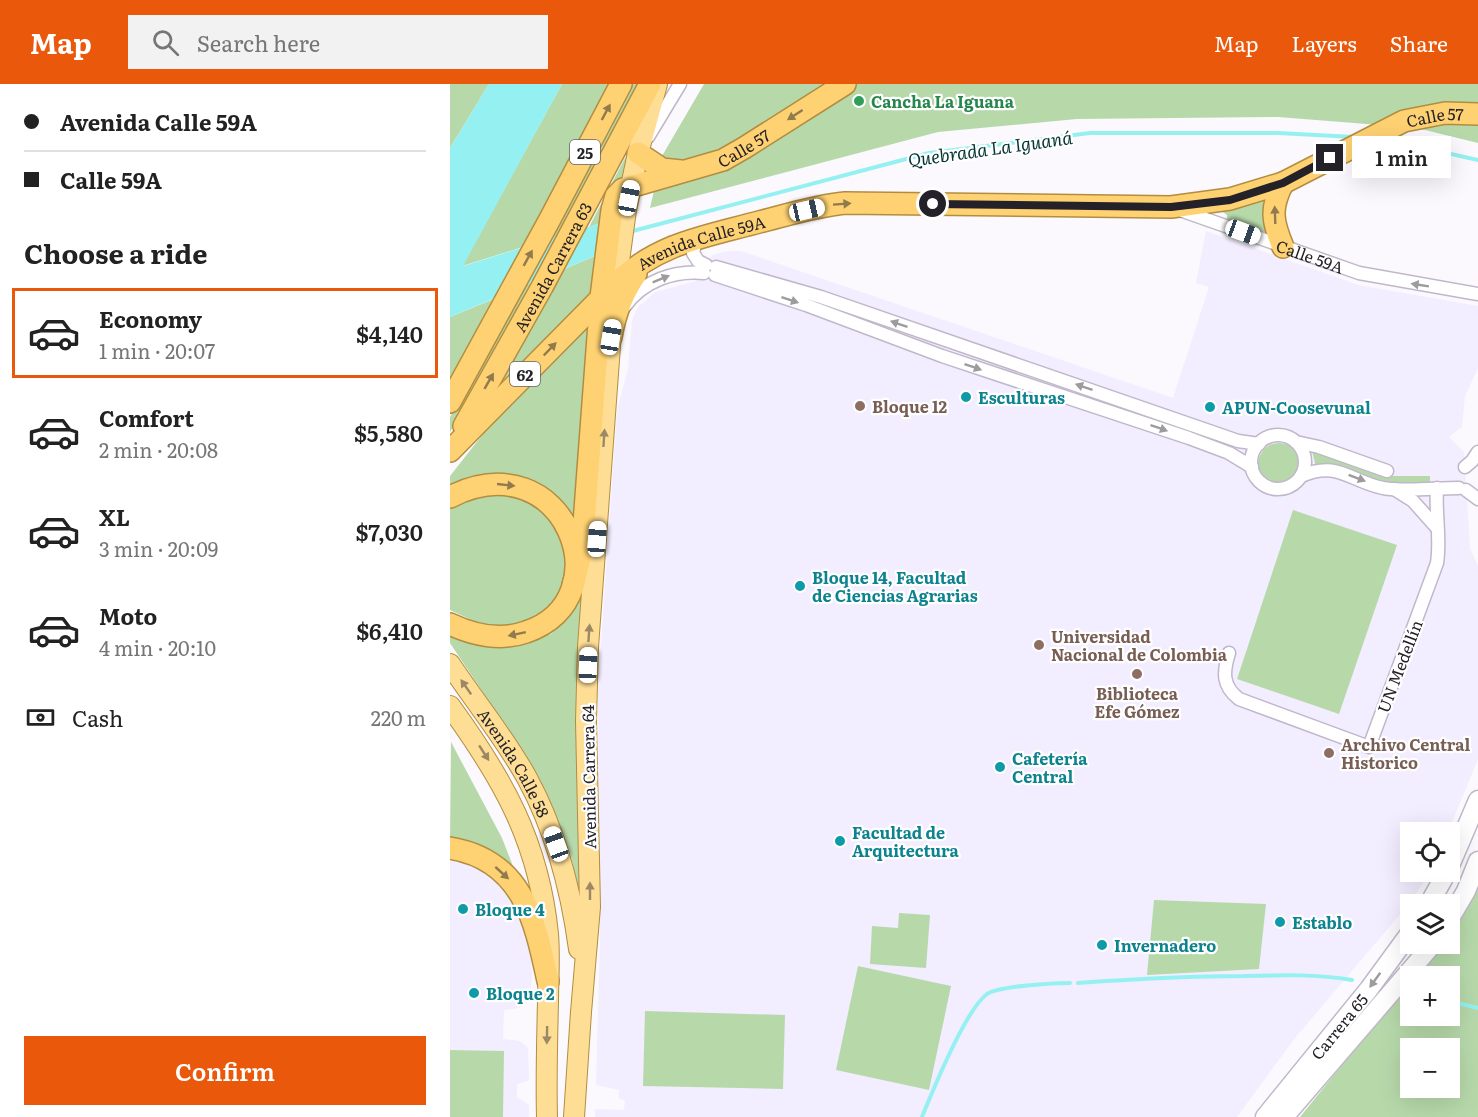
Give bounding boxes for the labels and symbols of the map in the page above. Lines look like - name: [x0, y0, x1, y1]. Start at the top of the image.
- place label: Cancha La Iguana: [871, 89, 1015, 113]
- marker: Cancha La Iguana: [852, 94, 866, 108]
- street label: Calle 57: [1404, 101, 1464, 132]
- one-way arrow: [601, 103, 611, 120]
- one-way arrow: [787, 110, 803, 121]
- street label: Calle 57: [713, 123, 775, 173]
- water label: Quebrada La Iguaná: [906, 123, 1075, 173]
- callout: 1 min: [1351, 137, 1450, 179]
- road number: 25: [570, 140, 600, 164]
- route end: [1316, 144, 1343, 171]
- car: [617, 179, 641, 217]
- route start: [919, 190, 946, 217]
- car: [787, 197, 827, 223]
- street label: Avenida Carrera 63: [507, 198, 597, 336]
- one-way arrow: [833, 199, 852, 209]
- one-way arrow: [1270, 205, 1279, 224]
- street label: Avenida Calle 59A: [632, 209, 768, 276]
- car: [1223, 217, 1263, 247]
- street label: Calle 59A: [1273, 233, 1347, 279]
- one-way arrow: [523, 249, 533, 266]
- one-way arrow: [652, 274, 670, 283]
- one-way arrow: [1411, 280, 1430, 289]
- one-way arrow: [781, 296, 799, 305]
- car: [599, 318, 623, 356]
- one-way arrow: [890, 318, 908, 328]
- one-way arrow: [542, 342, 556, 356]
- road number: 62: [510, 362, 540, 386]
- one-way arrow: [964, 362, 982, 372]
- one-way arrow: [484, 372, 494, 389]
- one-way arrow: [1075, 382, 1093, 392]
- place label: Esculturas: [978, 385, 1065, 409]
- marker: Esculturas: [959, 390, 973, 404]
- place label: Bloque 12: [872, 394, 948, 418]
- place label: APUN-Coosevunal: [1222, 395, 1371, 419]
- marker: Bloque 12: [853, 399, 867, 413]
- marker: APUN-Coosevunal: [1203, 400, 1217, 414]
- one-way arrow: [1150, 423, 1168, 433]
- one-way arrow: [600, 429, 609, 448]
- one-way arrow: [1348, 474, 1366, 483]
- one-way arrow: [497, 480, 516, 489]
- car: [587, 520, 607, 558]
- place label: Bloque 14, Facultad de Ciencias Agrarias: [812, 565, 978, 607]
- marker: Bloque 14, Facultad de Ciencias Agrarias: [793, 579, 807, 593]
- street label: UN Medellín: [1370, 616, 1428, 716]
- one-way arrow: [585, 623, 594, 642]
- place label: Universidad Nacional de Colombia: [1051, 624, 1228, 666]
- one-way arrow: [508, 630, 527, 639]
- marker: Universidad Nacional de Colombia: [1032, 638, 1046, 652]
- car: [578, 647, 598, 683]
- marker: Biblioteca Efe Gómez: [1130, 667, 1144, 681]
- one-way arrow: [460, 679, 472, 695]
- place label: Biblioteca Efe Gómez: [1095, 681, 1180, 723]
- street label: Avenida Calle 58: [472, 703, 556, 821]
- street label: Avenida Carrera 64: [575, 704, 601, 849]
- place label: Archivo Central Historico: [1341, 732, 1471, 774]
- one-way arrow: [478, 745, 490, 761]
- place label: Cafetería Central: [1012, 746, 1088, 788]
- marker: Archivo Central Historico: [1322, 746, 1336, 760]
- marker: Cafetería Central: [993, 760, 1007, 774]
- place label: Facultad de Arquitectura: [852, 820, 960, 862]
- car: [541, 824, 571, 864]
- marker: Facultad de Arquitectura: [833, 834, 847, 848]
- one-way arrow: [494, 866, 509, 880]
- one-way arrow: [585, 881, 595, 900]
- place label: Bloque 4: [475, 897, 545, 921]
- marker: Bloque 4: [456, 902, 470, 916]
- place label: Establo: [1292, 910, 1352, 934]
- marker: Establo: [1273, 915, 1287, 929]
- place label: Invernadero: [1114, 933, 1216, 957]
- marker: Invernadero: [1095, 938, 1109, 952]
- one-way arrow: [1370, 973, 1382, 988]
- place label: Bloque 2: [486, 981, 555, 1005]
- marker: Bloque 2: [467, 986, 481, 1000]
- street label: Carrera 65: [1305, 988, 1373, 1064]
- one-way arrow: [542, 1026, 552, 1045]

